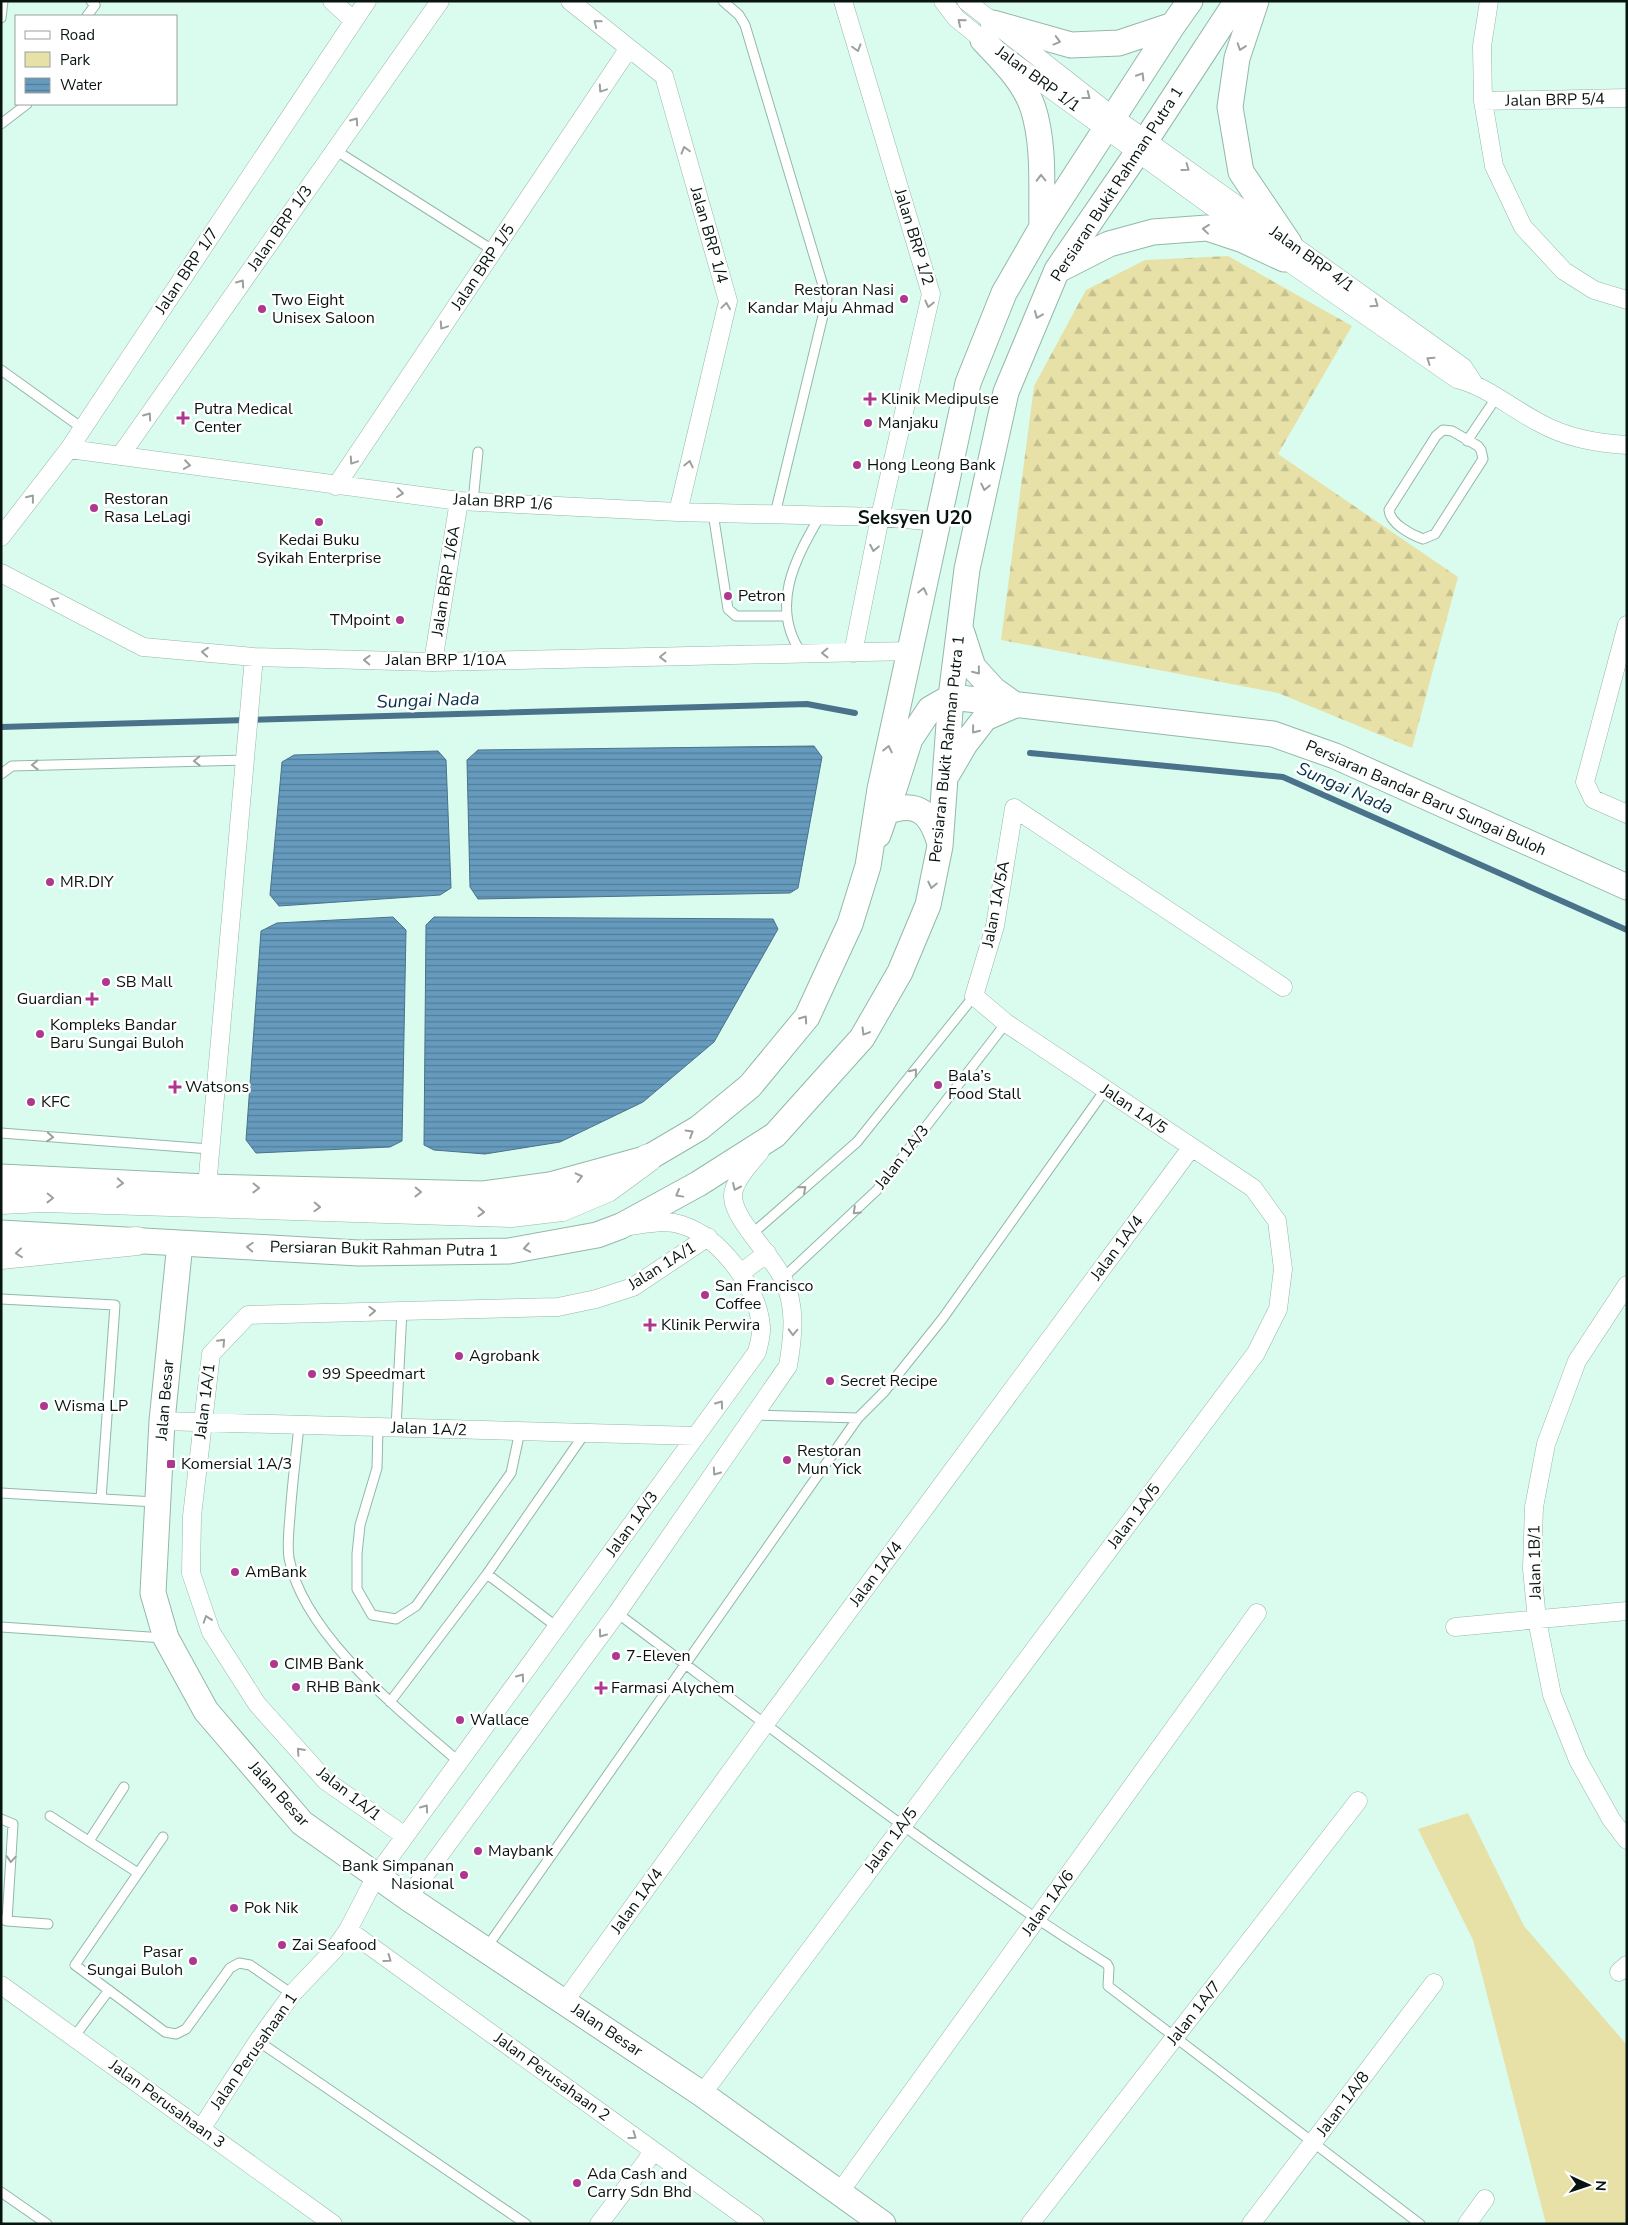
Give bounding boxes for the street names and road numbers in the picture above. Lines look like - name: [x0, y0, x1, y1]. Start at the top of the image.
- street label: Jalan BRP 1/1: [990, 40, 1085, 117]
- street label: Persiaran Bukit Rahman Putra 1: [1046, 82, 1188, 286]
- street label: Jalan BRP 5/4: [1504, 88, 1605, 112]
- street label: Jalan BRP 1/3: [242, 181, 318, 276]
- street label: Jalan BRP 1/4: [684, 183, 733, 286]
- street label: Jalan BRP 1/2: [889, 185, 939, 288]
- street label: Jalan BRP 1/5: [445, 220, 520, 315]
- street label: Jalan BRP 4/1: [1264, 220, 1359, 297]
- street label: Jalan BRP 1/7: [149, 224, 224, 319]
- street label: Jalan BRP 1/6: [452, 488, 553, 516]
- street label: Jalan BRP 1/6A: [426, 524, 466, 639]
- street label: Persiaran Bukit Rahman Putra 1: [924, 634, 970, 864]
- street label: Jalan BRP 1/10A: [385, 649, 507, 671]
- street label: Persiaran Bandar Baru Sungai Buloh: [1302, 735, 1550, 861]
- street label: Jalan 1A/5A: [977, 859, 1015, 950]
- street label: Jalan 1A/5: [1096, 1078, 1172, 1139]
- street label: Jalan 1A/3: [869, 1120, 934, 1194]
- street label: Jalan 1A/4: [1085, 1211, 1149, 1286]
- street label: Persiaran Bukit Rahman Putra 1: [270, 1236, 498, 1262]
- street label: Jalan 1A/1: [623, 1237, 700, 1296]
- street label: Jalan Besar: [150, 1358, 180, 1442]
- street label: Jalan 1A/1: [189, 1362, 221, 1441]
- street label: Jalan 1A/2: [390, 1417, 467, 1441]
- street label: Jalan 1A/5: [1102, 1479, 1166, 1554]
- street label: Jalan 1A/3: [600, 1487, 663, 1562]
- street label: Jalan 1B/1: [1523, 1525, 1547, 1600]
- street label: Jalan 1A/4: [844, 1537, 908, 1612]
- street label: Jalan Besar: [243, 1756, 315, 1832]
- street label: Jalan 1A/1: [312, 1761, 386, 1826]
- street label: Jalan 1A/5: [859, 1803, 923, 1878]
- street label: Jalan 1A/4: [605, 1863, 668, 1939]
- street label: Jalan 1A/6: [1016, 1866, 1079, 1941]
- street label: Jalan 1A/7: [1161, 1976, 1226, 2050]
- street label: Jalan Perusahaan 1: [205, 1988, 303, 2115]
- street label: Jalan Besar: [566, 1998, 647, 2062]
- street label: Jalan Perusahaan 2: [489, 2027, 614, 2126]
- street label: Jalan Perusahaan 3: [104, 2054, 229, 2153]
- street label: Jalan 1A/8: [1311, 2067, 1375, 2142]

